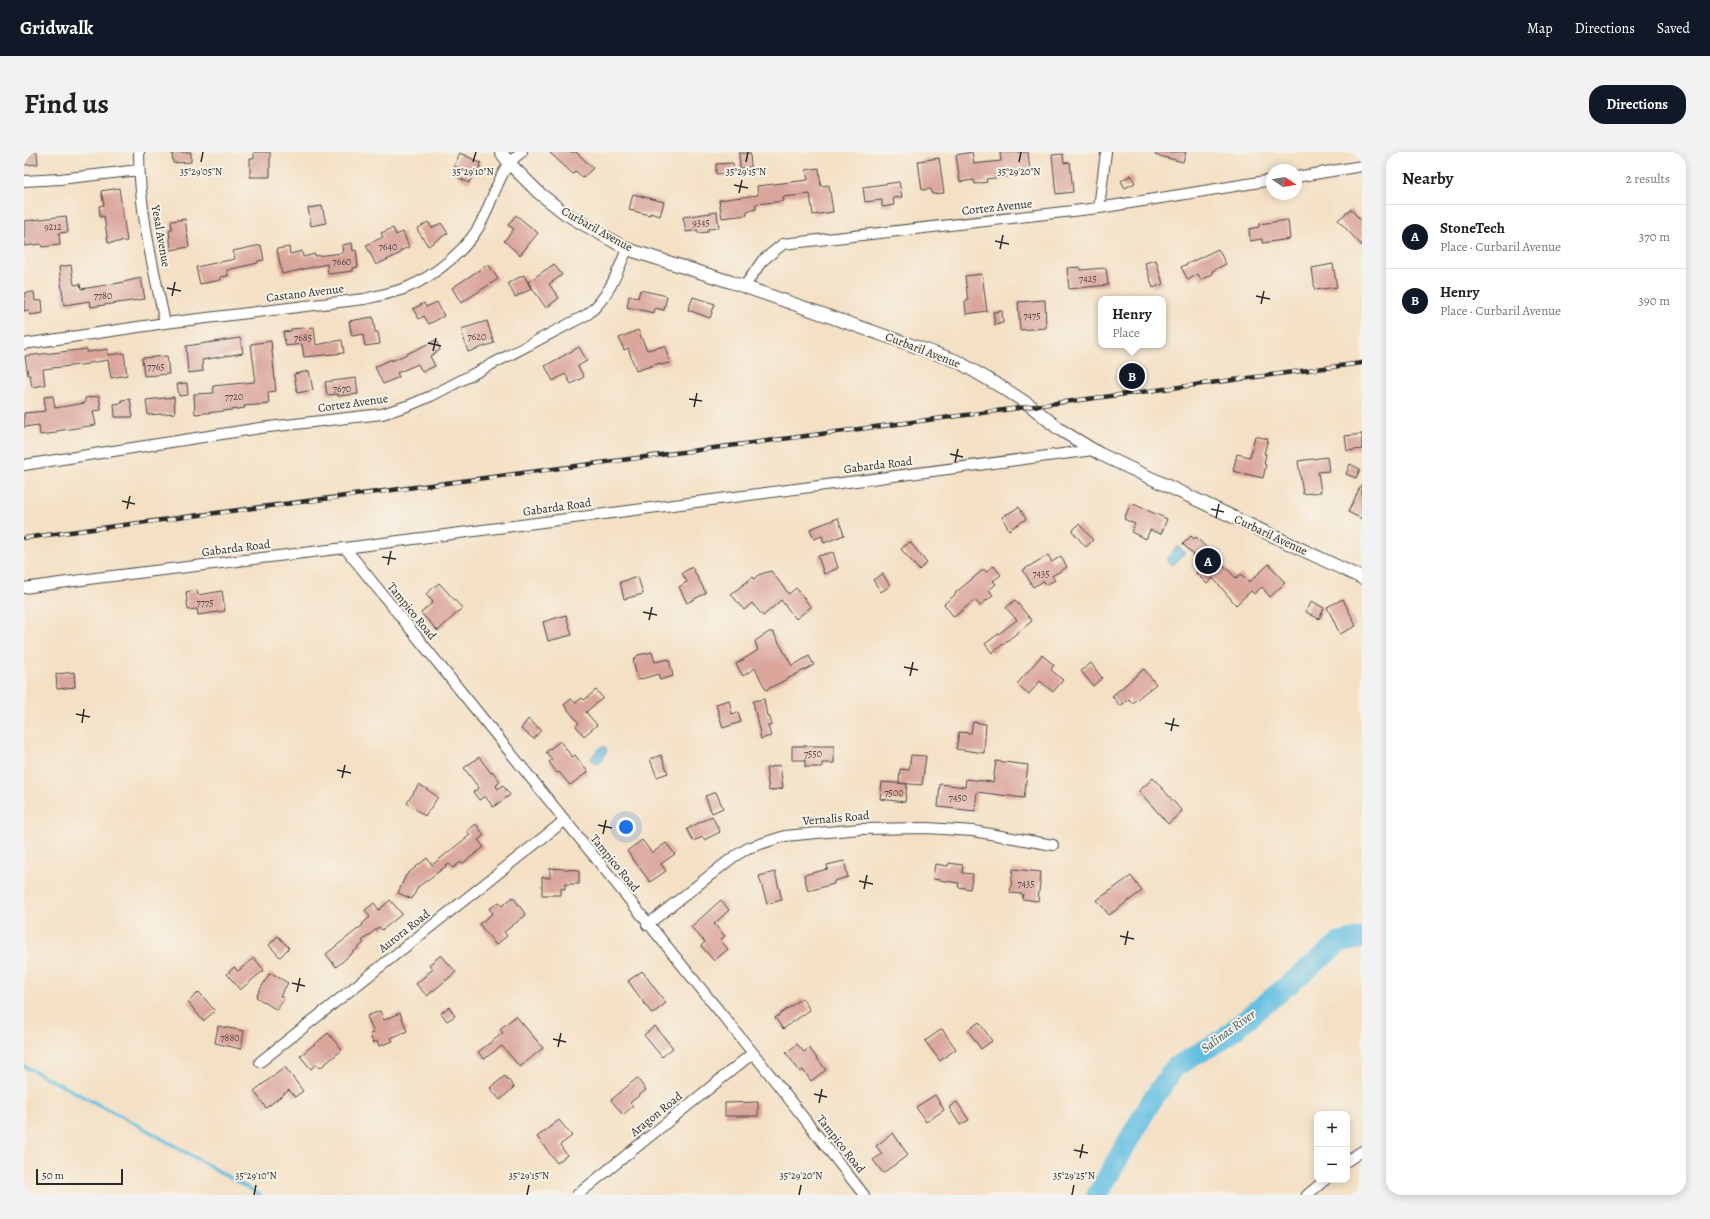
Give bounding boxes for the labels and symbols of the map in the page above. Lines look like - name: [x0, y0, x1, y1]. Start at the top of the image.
- north arrow: [1266, 164, 1302, 200]
- text: 35°29'05"N: [180, 165, 222, 178]
- text: 35°29'10"N: [452, 165, 494, 178]
- text: 35°29'15"N: [726, 165, 766, 178]
- text: 35°29'20"N: [998, 165, 1040, 178]
- street label: Cortez Avenue: [961, 195, 1033, 219]
- street label: Yesal Avenue: [147, 203, 174, 268]
- street label: Curbaril Avenue: [558, 203, 636, 255]
- house number: 9345: [692, 216, 710, 229]
- house number: 9212: [44, 220, 62, 233]
- house number: 7640: [379, 240, 397, 253]
- house number: 7660: [333, 255, 351, 268]
- house number: 7425: [1079, 272, 1097, 285]
- street label: Castano Avenue: [265, 280, 345, 306]
- house number: 7780: [94, 289, 112, 302]
- house number: 7475: [1023, 309, 1041, 322]
- street label: Curbaril Avenue: [883, 328, 963, 372]
- house number: 7620: [468, 330, 486, 343]
- house number: 7685: [294, 331, 312, 344]
- house number: 7765: [147, 360, 165, 373]
- pin: B: [1119, 361, 1145, 391]
- house number: 7670: [333, 382, 351, 395]
- house number: 7720: [225, 390, 243, 403]
- street label: Cortez Avenue: [317, 390, 389, 416]
- street label: Gabarda Road: [843, 453, 914, 477]
- street label: Gabarda Road: [522, 494, 593, 520]
- street label: Curbaril Avenue: [1232, 511, 1310, 559]
- street label: Gabarda Road: [201, 536, 272, 560]
- pin: A: [1195, 546, 1221, 576]
- house number: 7435: [1032, 567, 1050, 580]
- street label: Tampico Road: [384, 579, 440, 643]
- house number: 7775: [197, 596, 213, 609]
- house number: 7550: [804, 747, 822, 760]
- house number: 7500: [884, 786, 904, 799]
- house number: 7450: [949, 791, 967, 804]
- street label: Vernalis Road: [801, 807, 871, 829]
- your location: [616, 817, 636, 837]
- street label: Tampico Road: [587, 831, 643, 895]
- house number: 7435: [1017, 877, 1035, 890]
- street label: Aurora Road: [374, 906, 433, 957]
- water label: Salinas River: [1197, 1005, 1259, 1057]
- house number: 7880: [220, 1031, 240, 1044]
- street label: Aragon Road: [626, 1088, 686, 1141]
- street label: Tampico Road: [813, 1112, 869, 1177]
- scale bar: [36, 1167, 123, 1186]
- text: 35°29'10"N: [235, 1169, 277, 1182]
- text: 35°29'15"N: [509, 1169, 549, 1182]
- text: 35°29'20"N: [780, 1169, 822, 1182]
- text: 35°29'25"N: [1053, 1169, 1095, 1182]

